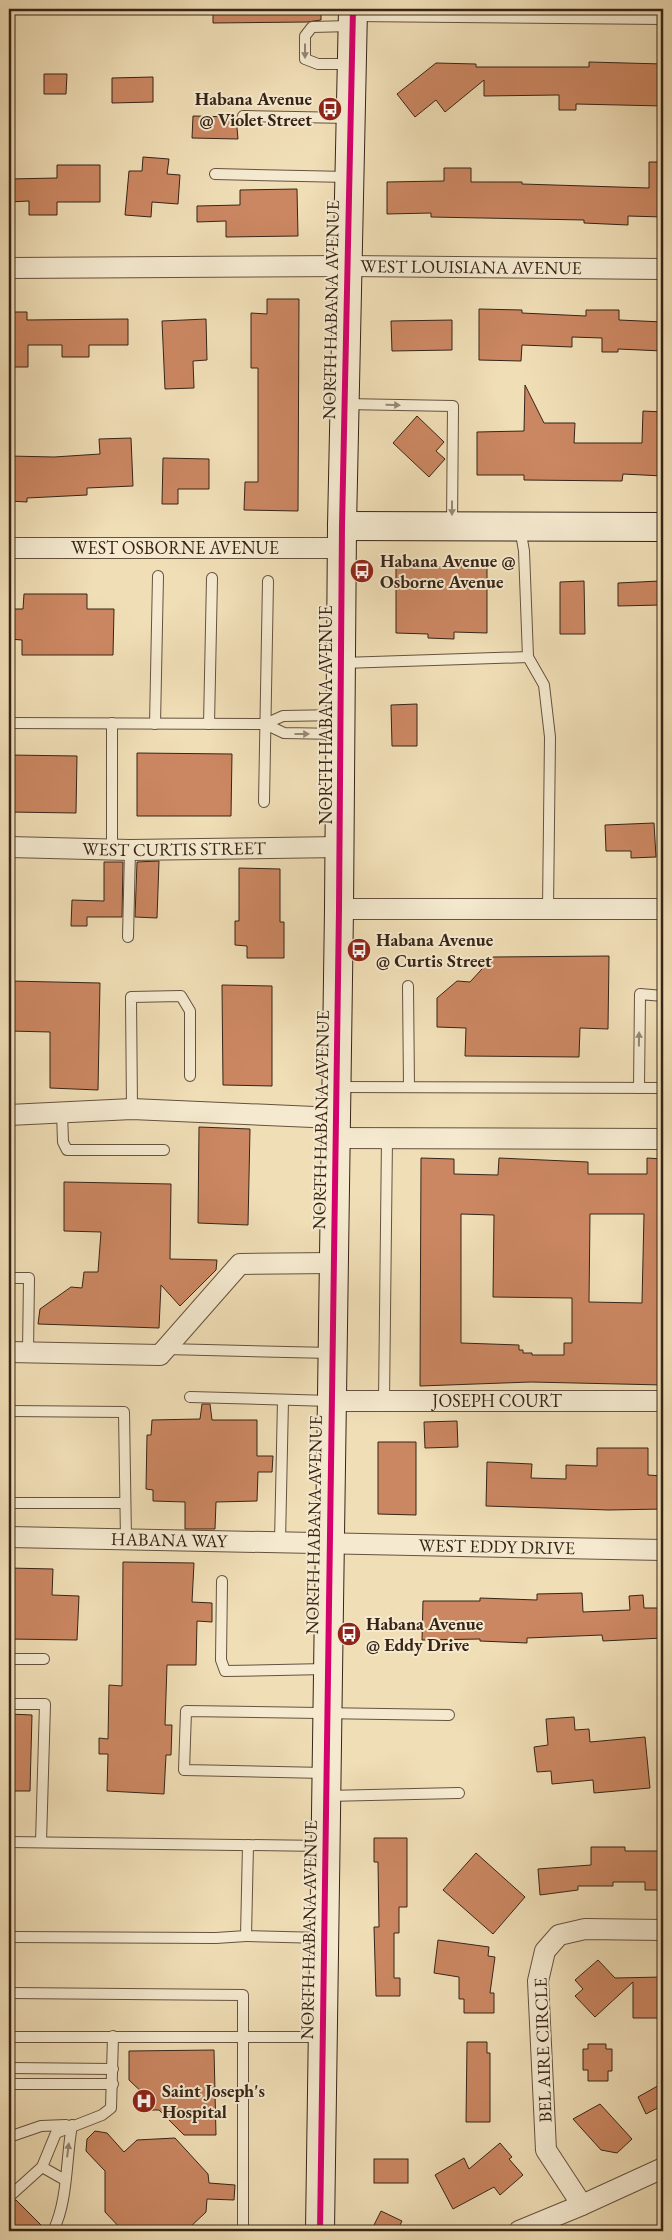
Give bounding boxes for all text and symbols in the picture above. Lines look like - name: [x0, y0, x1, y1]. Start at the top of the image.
- one-way arrow: [301, 43, 309, 59]
- place label: Habana Avenue @ Violet Street: [195, 87, 312, 131]
- bus stop icon: Habana Avenue @ Violet Street: [317, 96, 343, 122]
- street label: NORTH HABANA AVENUE: [317, 200, 344, 420]
- street label: WEST LOUISIANA AVENUE: [360, 254, 582, 279]
- one-way arrow: [385, 401, 401, 409]
- one-way arrow: [448, 501, 456, 517]
- street label: WEST OSBORNE AVENUE: [71, 536, 279, 559]
- place label: Habana Avenue @ Osborne Avenue: [380, 549, 516, 593]
- bus stop icon: Habana Avenue @ Osborne Avenue: [349, 558, 375, 584]
- street label: NORTH HABANA AVENUE: [314, 605, 337, 825]
- one-way arrow: [294, 730, 310, 738]
- street label: WEST CURTIS STREET: [82, 836, 267, 861]
- place label: Habana Avenue @ Curtis Street: [376, 928, 494, 972]
- bus stop icon: Habana Avenue @ Curtis Street: [346, 937, 372, 963]
- street label: NORTH HABANA AVENUE: [307, 1010, 334, 1230]
- one-way arrow: [636, 1031, 644, 1047]
- street label: JOSEPH COURT: [430, 1389, 563, 1412]
- street label: NORTH HABANA AVENUE: [300, 1415, 327, 1635]
- street label: HABANA WAY: [111, 1527, 229, 1552]
- street label: WEST EDDY DRIVE: [418, 1533, 575, 1559]
- place label: Habana Avenue @ Eddy Drive: [366, 1612, 484, 1656]
- bus stop icon: Habana Avenue @ Eddy Drive: [336, 1621, 362, 1647]
- street label: NORTH HABANA AVENUE: [295, 1820, 322, 2040]
- street label: BEL AIRE CIRCLE: [528, 1977, 557, 2123]
- place label: Saint Joseph's Hospital: [162, 2079, 265, 2123]
- hospital icon: Saint Joseph's Hospital: [131, 2088, 157, 2114]
- one-way arrow: [64, 2141, 72, 2157]

